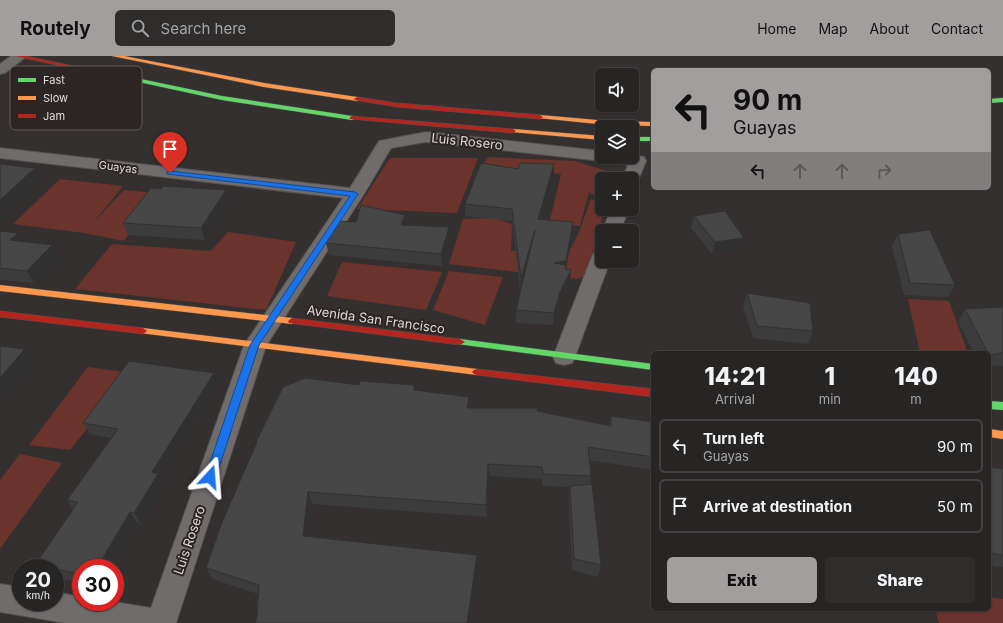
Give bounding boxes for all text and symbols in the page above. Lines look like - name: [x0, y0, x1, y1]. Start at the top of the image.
- search box: [115, 10, 395, 46]
- text: Routely: [20, 17, 91, 40]
- icon: search: [129, 17, 151, 39]
- text: Search here: [161, 19, 246, 38]
- text: Home: [757, 20, 796, 37]
- text: Map: [818, 20, 848, 37]
- text: About: [870, 20, 909, 37]
- text: Contact: [931, 20, 983, 37]
- legend: [10, 66, 142, 130]
- map controls: [595, 68, 639, 268]
- button: sound: [595, 68, 639, 112]
- text: Fast: [43, 73, 65, 87]
- text: 90 m: [733, 83, 802, 117]
- icon: left: [667, 84, 719, 136]
- text: Slow: [43, 91, 68, 105]
- text: Jam: [43, 109, 65, 123]
- text: Guayas: [733, 117, 797, 138]
- button: layers: [595, 120, 639, 164]
- street label: Luis Rosero: [431, 129, 504, 153]
- pin: [153, 132, 187, 173]
- icon: arrive: [159, 138, 181, 160]
- street label: Guayas: [98, 158, 138, 176]
- icon: left: [747, 160, 769, 182]
- icon: ahead: [789, 160, 811, 182]
- icon: ahead: [831, 160, 853, 182]
- icon: right: [873, 160, 895, 182]
- button: +: [595, 172, 639, 216]
- button: −: [595, 224, 639, 268]
- street label: Avenida San Francisco: [306, 301, 446, 337]
- text: 14:21: [704, 362, 766, 391]
- text: 1: [825, 362, 835, 391]
- text: 140: [894, 362, 938, 391]
- text: Arrival: [715, 391, 755, 407]
- text: min: [819, 391, 841, 407]
- text: m: [910, 391, 922, 407]
- text: Turn left: [703, 429, 764, 448]
- icon: left: [669, 435, 691, 457]
- text: 90 m: [937, 437, 973, 456]
- text: Guayas: [703, 448, 749, 464]
- position arrow: [189, 456, 231, 498]
- icon: arrive: [669, 495, 691, 517]
- text: Arrive at destination: [703, 497, 852, 516]
- text: 50 m: [937, 497, 973, 516]
- street label: Luis Rosero: [170, 503, 208, 576]
- button: Exit: [667, 557, 817, 603]
- button: Share: [825, 557, 975, 603]
- speed limit sign: 30: [72, 559, 124, 611]
- text: 20: [25, 568, 51, 592]
- text: km/h: [26, 589, 50, 601]

